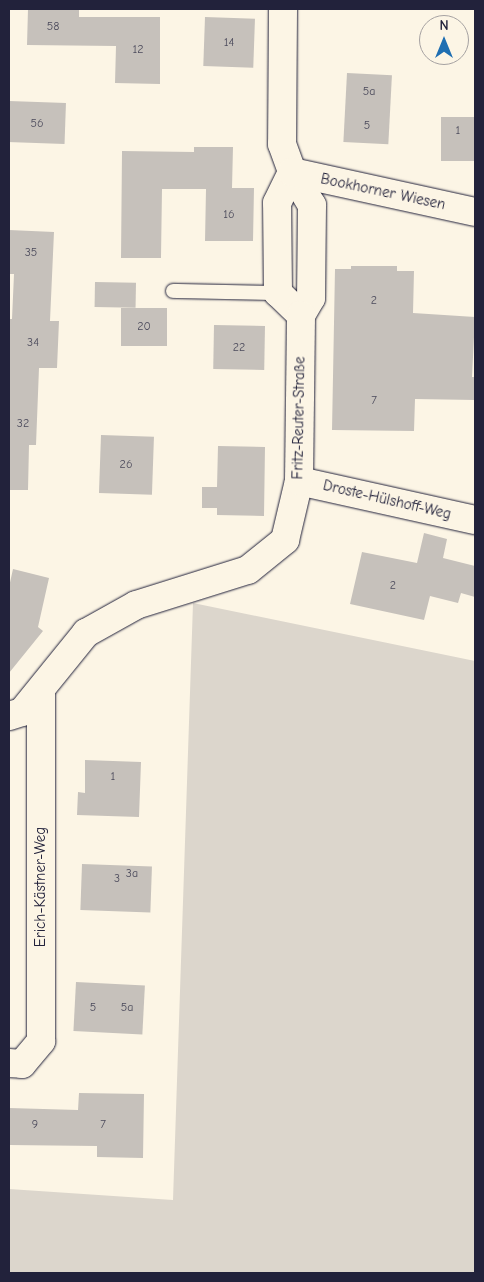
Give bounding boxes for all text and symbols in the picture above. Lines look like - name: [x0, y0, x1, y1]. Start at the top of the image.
- north arrow: [419, 15, 469, 65]
- text: N: [439, 17, 449, 34]
- house number: 58: [47, 20, 59, 34]
- house number: 14: [224, 36, 234, 50]
- house number: 12: [132, 43, 144, 57]
- house number: 5a: [363, 85, 375, 99]
- house number: 56: [30, 117, 44, 131]
- house number: 5: [364, 119, 370, 133]
- house number: 1: [456, 124, 460, 138]
- street label: Bookhorner Wiesen: [319, 170, 447, 214]
- house number: 16: [223, 208, 235, 222]
- house number: 35: [25, 246, 37, 260]
- house number: 2: [371, 294, 377, 308]
- house number: 20: [137, 320, 151, 334]
- house number: 34: [27, 336, 39, 350]
- house number: 22: [233, 341, 245, 355]
- street label: Fritz-Reuter-Straße: [289, 356, 309, 480]
- house number: 7: [371, 394, 377, 408]
- house number: 32: [17, 417, 29, 431]
- house number: 26: [120, 458, 132, 472]
- street label: Droste-Hülshoff-Weg: [321, 477, 453, 523]
- house number: 2: [390, 579, 396, 593]
- house number: 1: [111, 770, 115, 784]
- street label: Erich-Kästner-Weg: [32, 827, 50, 947]
- house number: 3a: [126, 867, 138, 881]
- house number: 3: [114, 872, 120, 886]
- house number: 5: [90, 1001, 96, 1015]
- house number: 5a: [121, 1001, 133, 1015]
- house number: 9: [32, 1118, 38, 1132]
- house number: 7: [100, 1118, 106, 1132]

